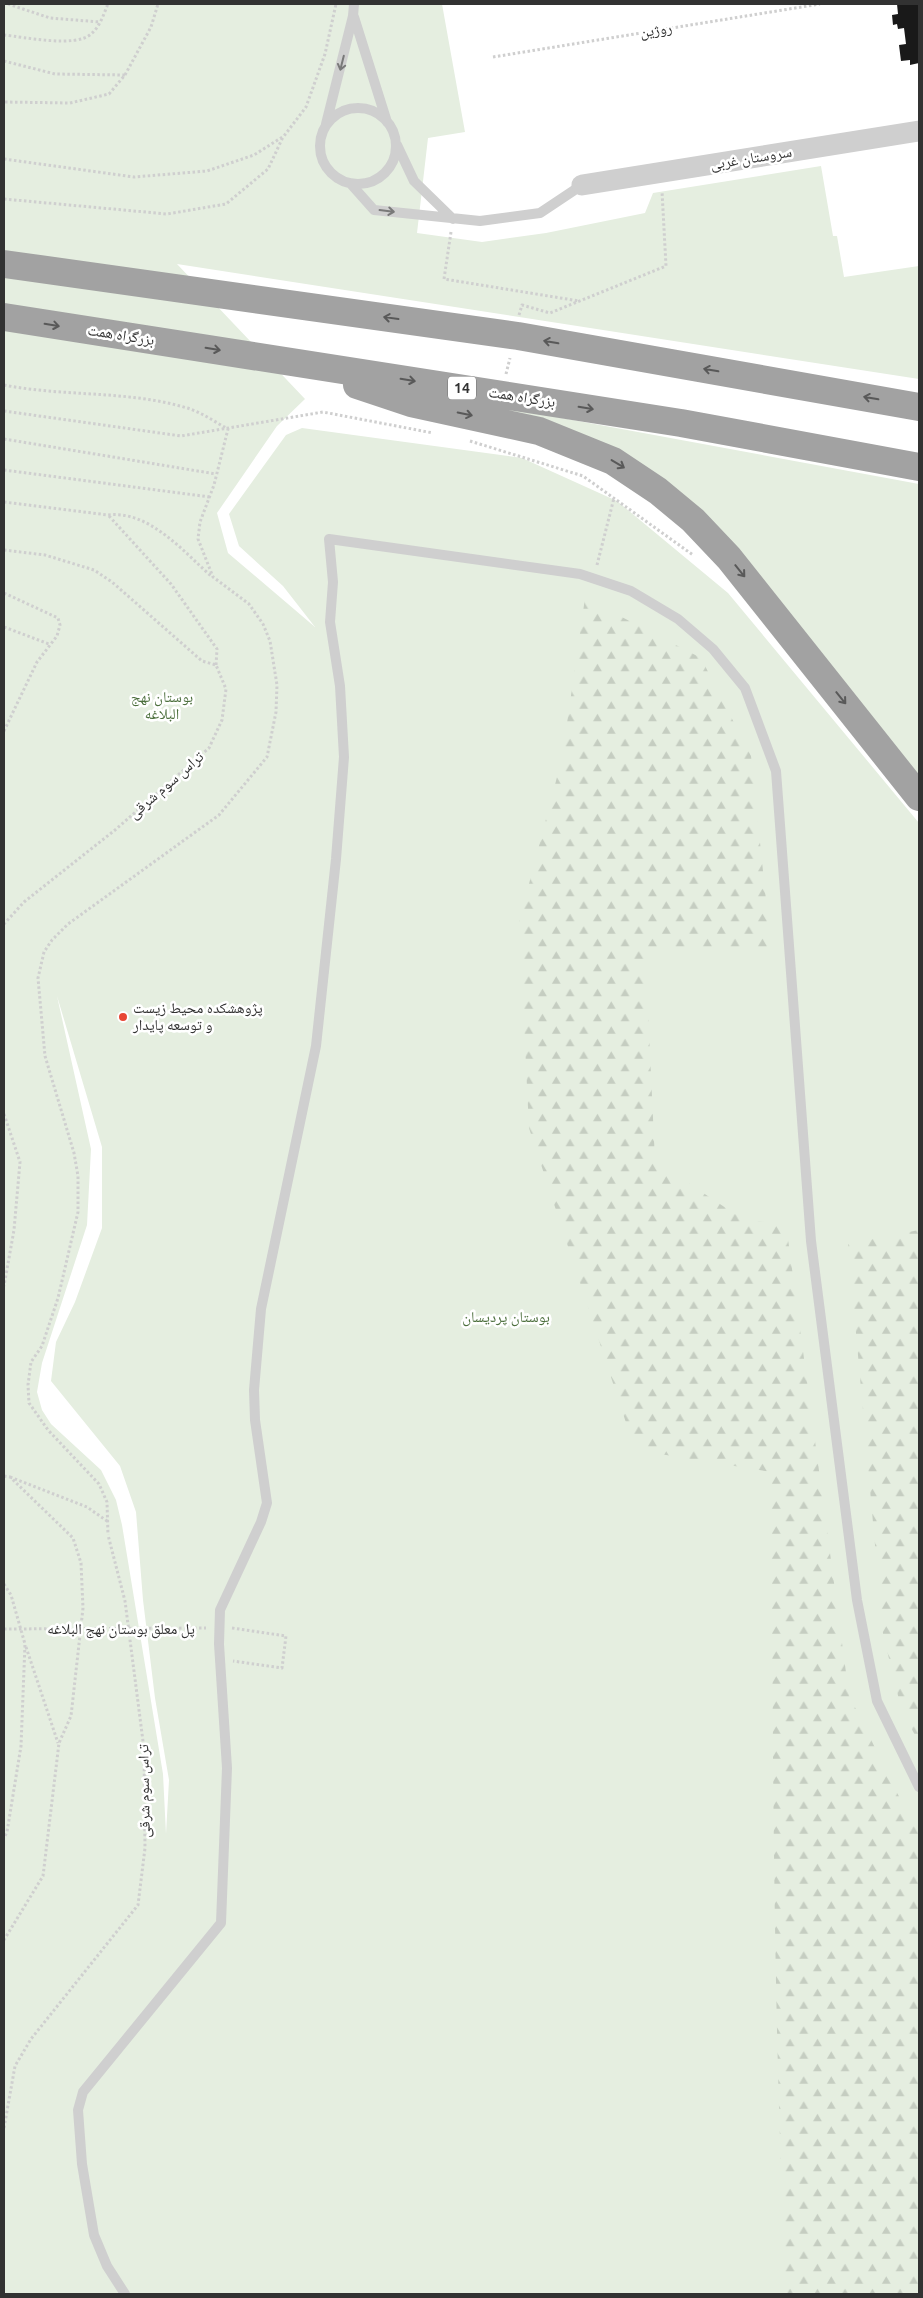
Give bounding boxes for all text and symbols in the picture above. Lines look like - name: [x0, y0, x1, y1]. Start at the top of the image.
- street label: روژین: [639, 19, 674, 42]
- one-way arrow: [336, 54, 346, 70]
- street label: سروستان غربی: [709, 143, 793, 174]
- one-way arrow: [378, 206, 394, 216]
- one-way arrow: [383, 313, 399, 323]
- one-way arrow: [44, 320, 60, 330]
- street label: بزرگراه همت: [86, 321, 156, 349]
- one-way arrow: [544, 336, 560, 346]
- one-way arrow: [204, 345, 220, 355]
- one-way arrow: [704, 364, 720, 374]
- one-way arrow: [399, 375, 415, 385]
- road number: 14: [448, 376, 476, 399]
- street label: بزرگراه همت: [487, 383, 557, 411]
- one-way arrow: [864, 393, 880, 403]
- one-way arrow: [577, 403, 593, 413]
- one-way arrow: [456, 410, 472, 419]
- one-way arrow: [611, 460, 625, 470]
- one-way arrow: [734, 564, 745, 577]
- park label: بوستان نهج البلاغه: [131, 688, 193, 722]
- one-way arrow: [836, 691, 846, 705]
- street label: تراس سوم شرقی: [125, 747, 208, 823]
- place label: پژوهشکده محیط زیست و توسعه پایدار: [132, 999, 263, 1034]
- marker: پژوهشکده محیط زیست و توسعه پایدار: [117, 1011, 129, 1023]
- park label: بوستان پردیسان: [462, 1308, 550, 1327]
- street label: پل معلق بوستان نهج البلاغه: [47, 1620, 195, 1639]
- street label: تراس سوم شرقی: [134, 1743, 155, 1838]

